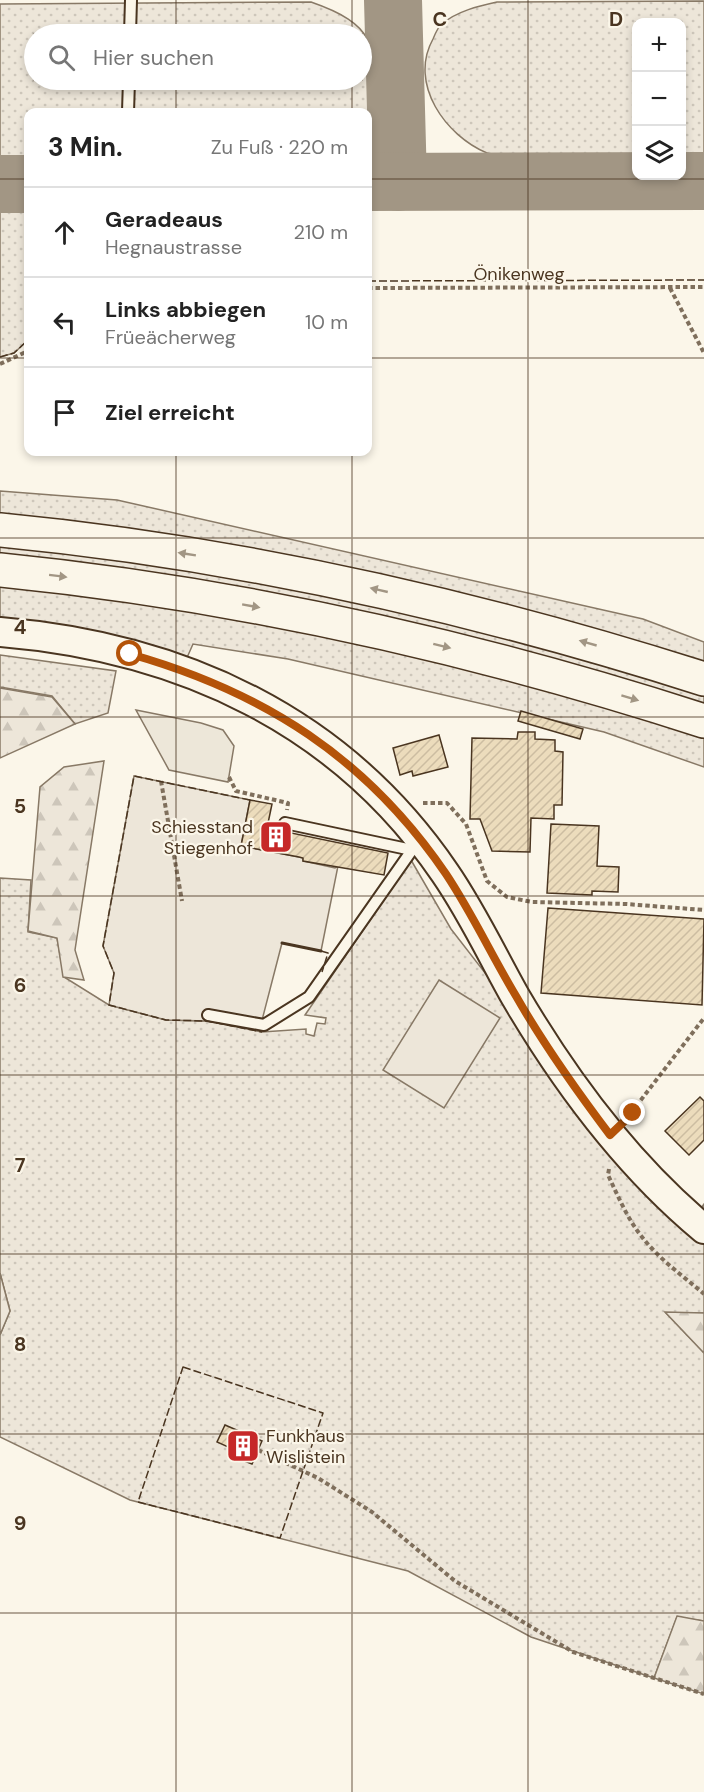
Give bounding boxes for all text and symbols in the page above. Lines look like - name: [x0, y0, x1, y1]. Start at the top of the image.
- text: C: [433, 6, 447, 32]
- text: D: [609, 6, 623, 32]
- map controls: [632, 18, 686, 180]
- button: +: [632, 18, 686, 72]
- search box: [24, 24, 372, 90]
- icon: search: [45, 41, 78, 74]
- text: Hier suchen: [93, 43, 214, 72]
- button: −: [632, 72, 686, 126]
- button: layers: [632, 126, 686, 180]
- text: 3 Min.: [48, 130, 123, 164]
- text: Zu Fuß · 220 m: [211, 134, 348, 160]
- text: Geradeaus: [105, 205, 223, 234]
- icon: ahead: [48, 216, 81, 249]
- text: 210 m: [293, 219, 348, 245]
- text: Hegnaustrasse: [105, 234, 242, 260]
- street label: Önikenweg: [473, 262, 565, 286]
- text: Links abbiegen: [105, 295, 266, 324]
- icon: left: [48, 306, 81, 339]
- text: 10 m: [305, 309, 348, 335]
- text: Früeächerweg: [105, 324, 236, 350]
- icon: arrive: [48, 396, 81, 429]
- text: Ziel erreicht: [105, 398, 235, 427]
- one-way arrow: [177, 549, 196, 558]
- one-way arrow: [49, 572, 68, 581]
- one-way arrow: [369, 585, 388, 594]
- one-way arrow: [242, 601, 261, 610]
- text: 4: [14, 614, 27, 640]
- one-way arrow: [579, 638, 597, 648]
- route start: [116, 640, 142, 666]
- one-way arrow: [433, 642, 451, 651]
- one-way arrow: [621, 693, 639, 703]
- text: 5: [14, 793, 26, 819]
- place label: Schiesstand Stiegenhof: [151, 815, 253, 860]
- building icon: Schiesstand Stiegenhof: [258, 819, 294, 855]
- text: 6: [14, 972, 26, 998]
- route end: [619, 1099, 645, 1125]
- text: 7: [15, 1152, 26, 1178]
- text: 8: [14, 1331, 26, 1357]
- place label: Funkhaus Wislistein: [266, 1424, 345, 1469]
- building icon: Funkhaus Wislistein: [225, 1428, 261, 1464]
- text: 9: [14, 1510, 26, 1536]

